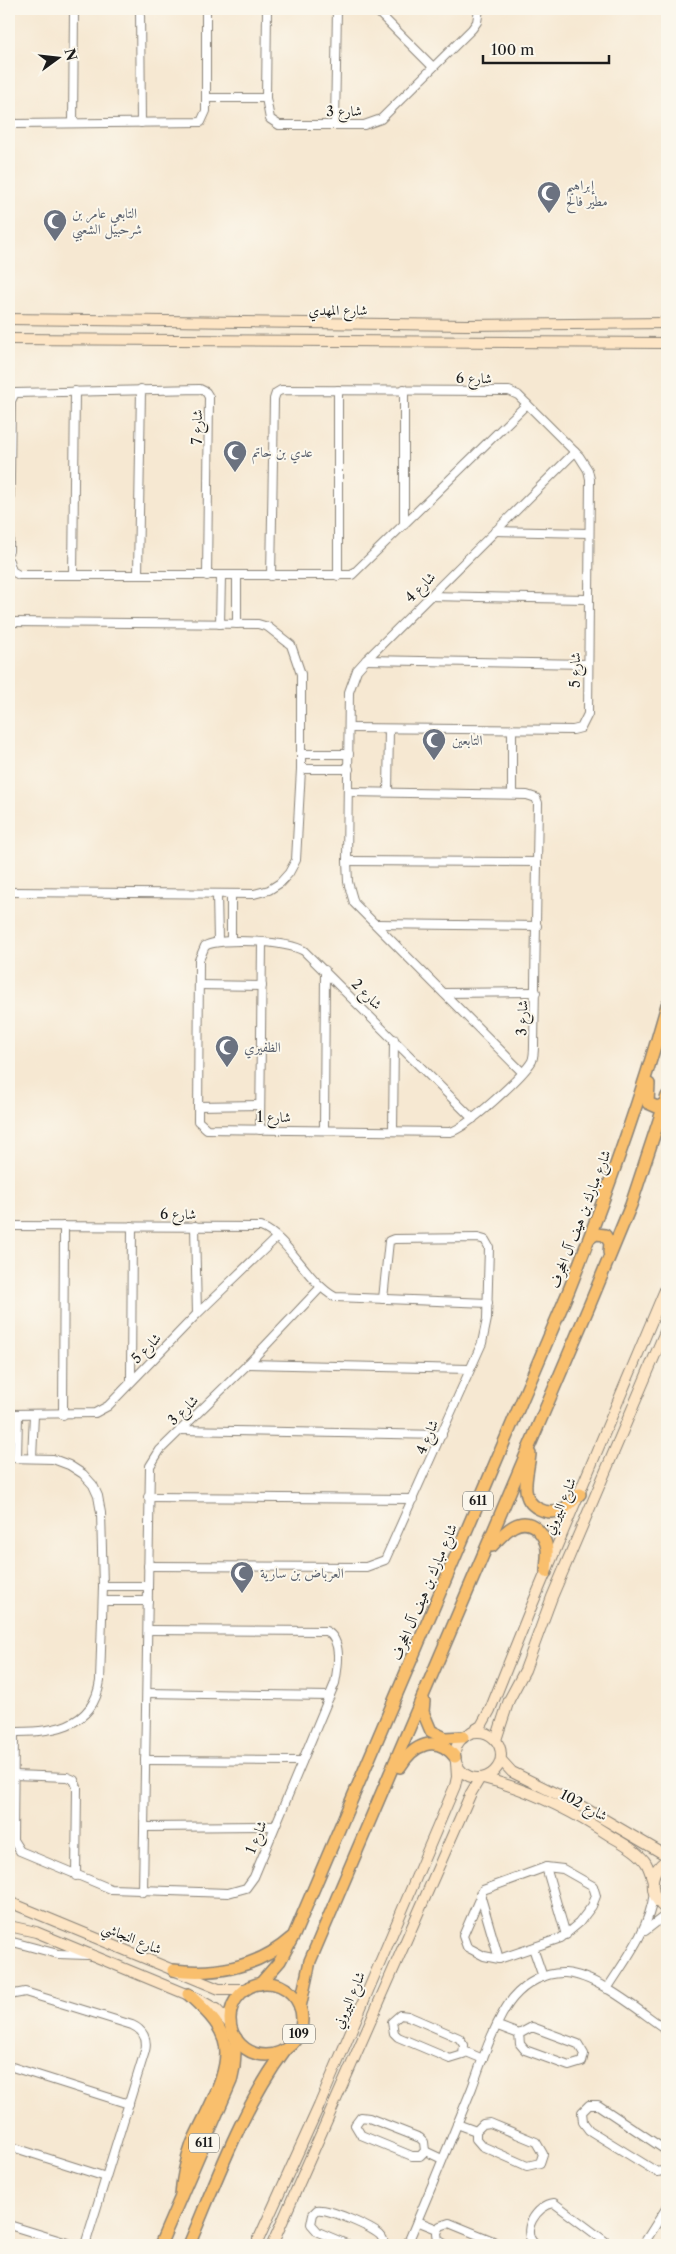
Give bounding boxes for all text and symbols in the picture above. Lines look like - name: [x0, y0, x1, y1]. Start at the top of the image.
- north arrow: [32, 32, 82, 82]
- scale bar: [483, 32, 610, 64]
- text: 100 m: [491, 40, 534, 59]
- text: N: [60, 46, 81, 63]
- street label: شارع 3: [326, 102, 362, 123]
- place label: إبراهيم مطير فالح: [566, 176, 608, 214]
- mosque icon: إبراهيم مطير فالح: [536, 180, 562, 214]
- place label: التابعي عامر بن شرحبيل الشعبي: [72, 204, 142, 242]
- mosque icon: التابعي عامر بن شرحبيل الشعبي: [42, 208, 68, 242]
- street label: شارع المهدي: [309, 301, 367, 322]
- street label: شارع 6: [456, 369, 492, 390]
- street label: شارع 7: [188, 409, 209, 444]
- mosque icon: عدي بن حاتم: [222, 439, 248, 473]
- place label: عدي بن حاتم: [252, 443, 313, 465]
- street label: شارع 4: [401, 568, 441, 608]
- street label: شارع 5: [566, 652, 587, 688]
- mosque icon: التابعين: [421, 727, 447, 761]
- place label: التابعين: [452, 731, 483, 749]
- street label: شارع 2: [346, 975, 386, 1015]
- street label: شارع 3: [512, 1000, 535, 1036]
- mosque icon: الظفيري: [214, 1034, 240, 1068]
- place label: الظفيري: [244, 1038, 281, 1059]
- street label: شارع 1: [257, 1108, 291, 1129]
- street label: شارع مبارك بن هيف آل الحجرف: [545, 1147, 617, 1292]
- street label: شارع 6: [160, 1205, 196, 1226]
- street label: شارع 5: [127, 1329, 167, 1369]
- street label: شارع 3: [164, 1391, 204, 1431]
- street label: شارع 4: [412, 1417, 445, 1458]
- street label: شارع البيروني: [540, 1475, 583, 1539]
- road number: 611: [463, 1492, 493, 1510]
- street label: شارع مبارك بن هيف آل الحجرف: [387, 1521, 464, 1664]
- mosque icon: العرباض بن سارية: [229, 1560, 255, 1594]
- place label: العرباض بن سارية: [260, 1564, 344, 1582]
- street label: شارع 102: [556, 1785, 611, 1828]
- street label: شارع 1: [241, 1818, 273, 1857]
- street label: شارع النجاشي: [98, 1918, 164, 1963]
- street label: شارع البيروني: [329, 1969, 372, 2033]
- road number: 109: [283, 2025, 315, 2044]
- road number: 611: [189, 2134, 219, 2152]

